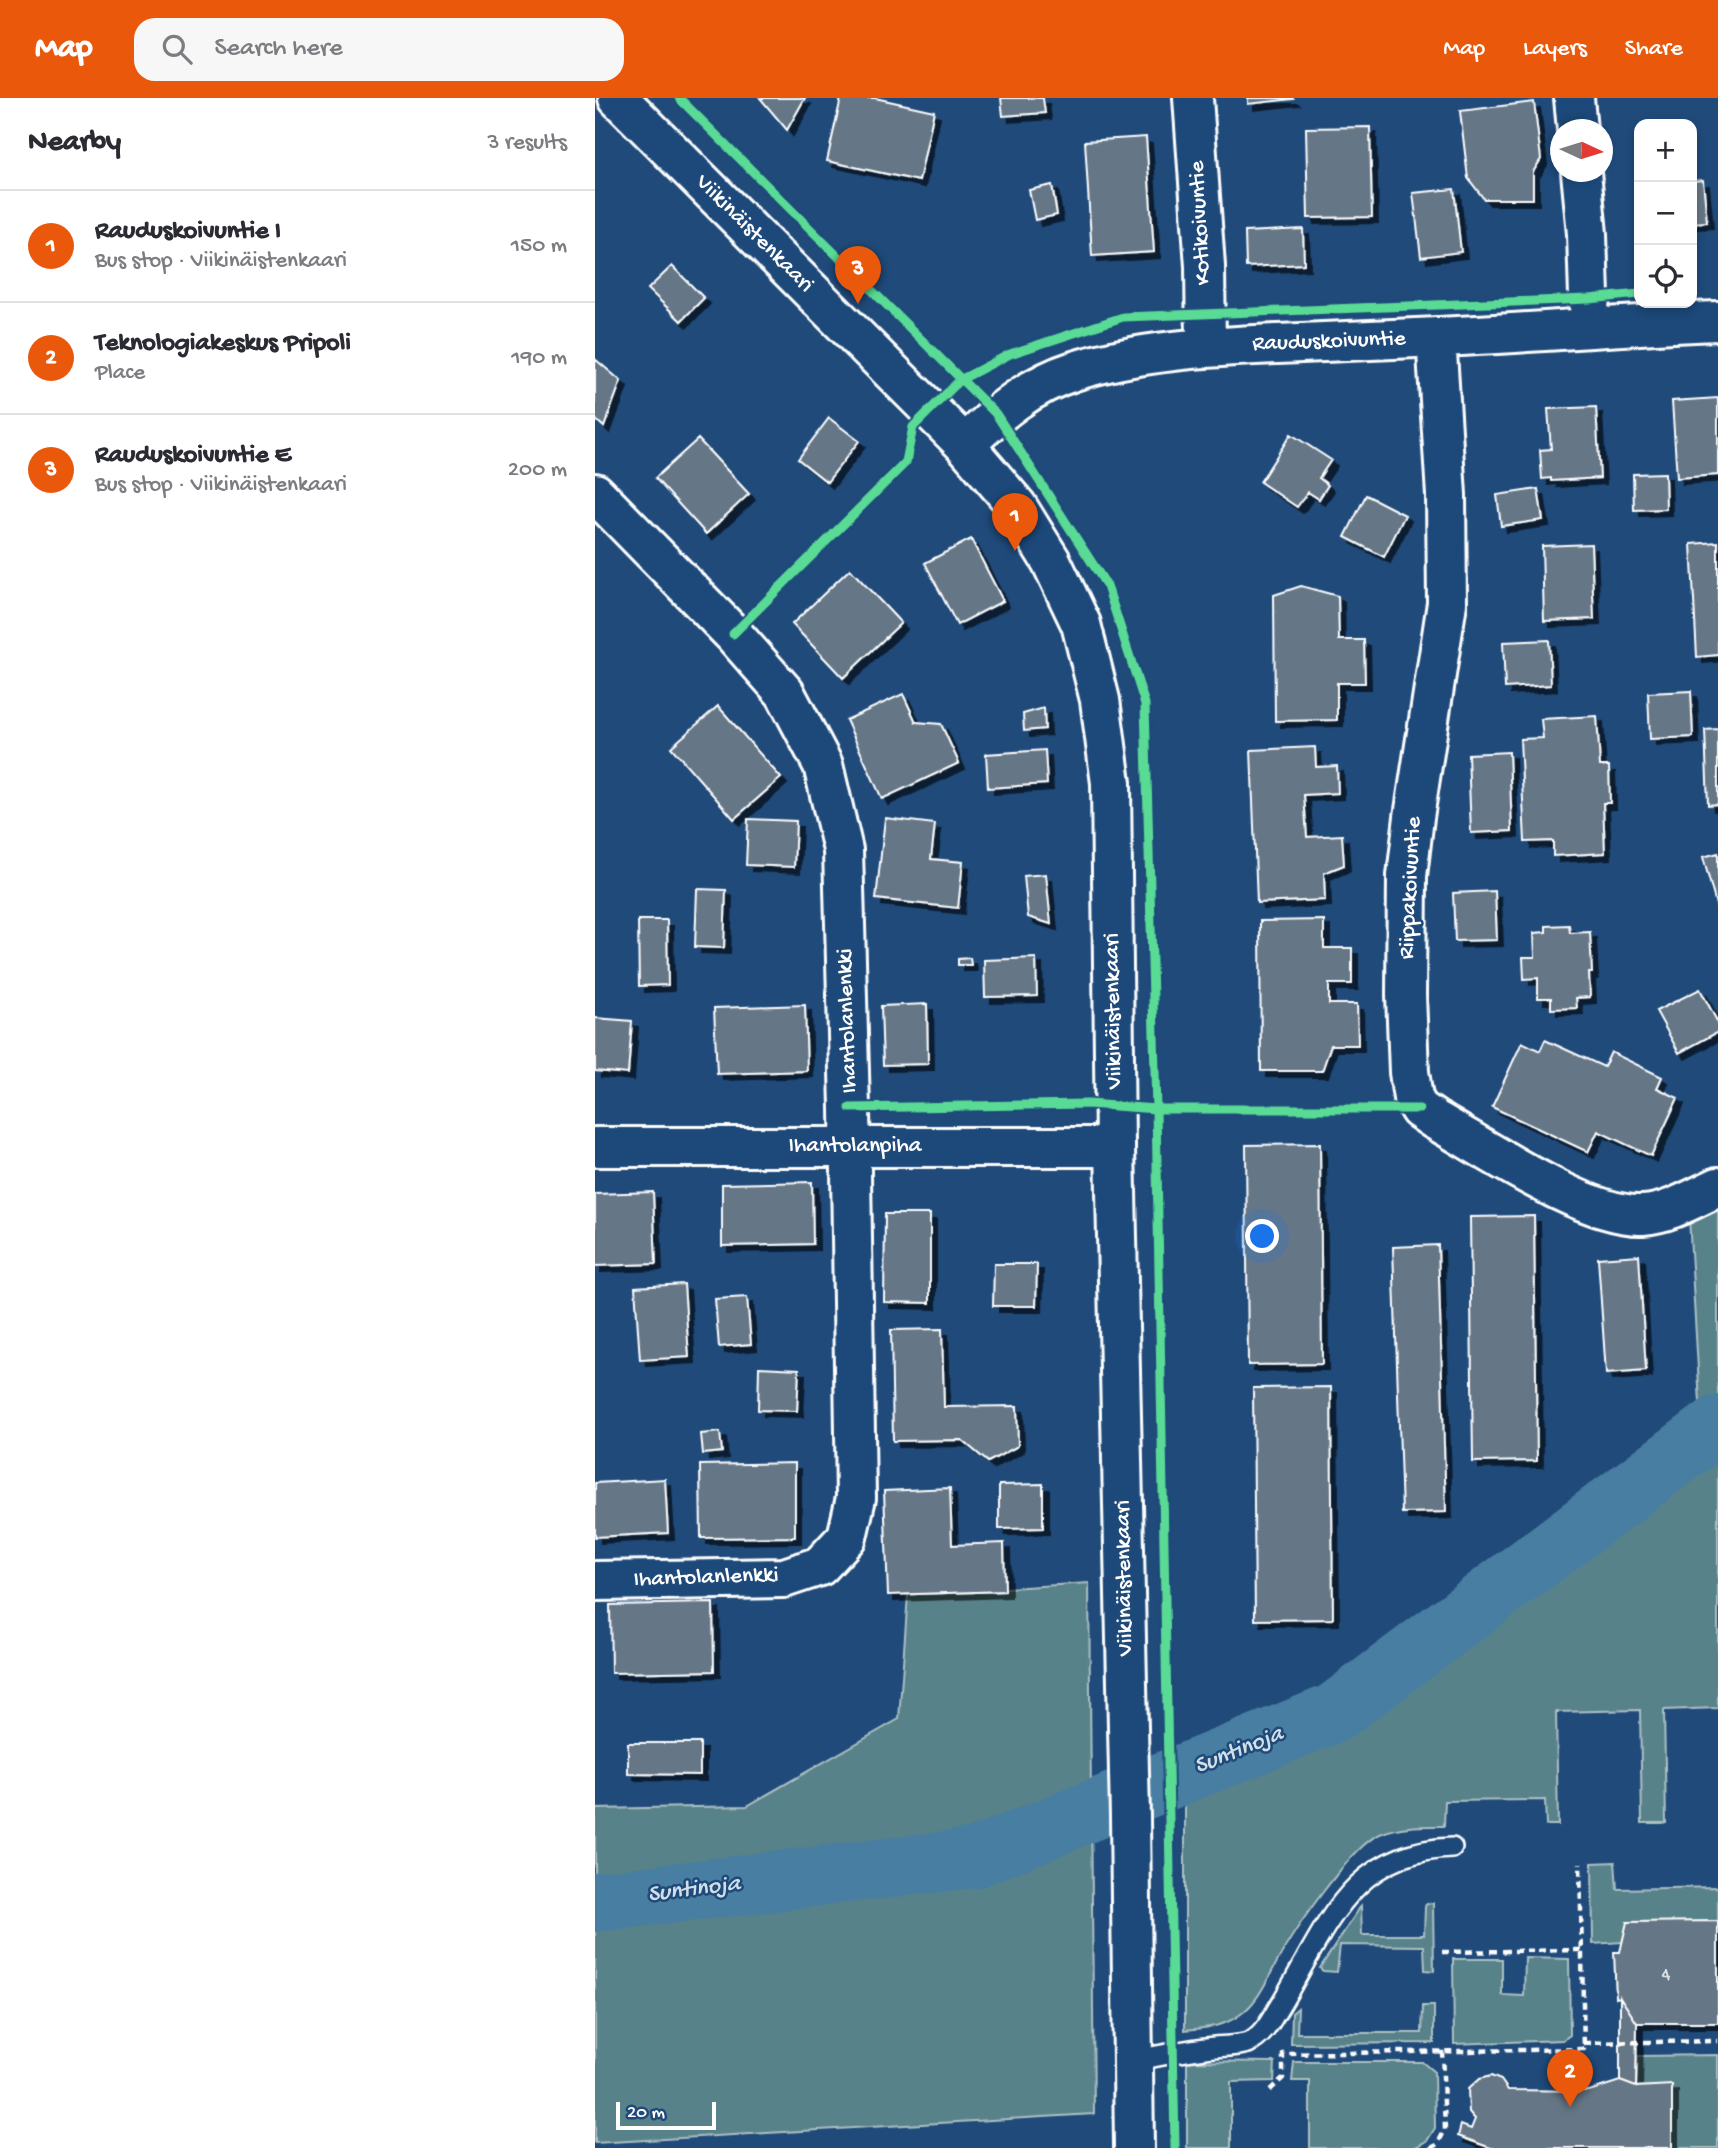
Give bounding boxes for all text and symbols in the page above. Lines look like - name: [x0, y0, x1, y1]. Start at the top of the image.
- search box: [134, 18, 624, 81]
- text: Map: [35, 30, 92, 68]
- icon: search: [158, 30, 196, 68]
- text: Search here: [214, 34, 343, 65]
- text: Map: [1443, 35, 1485, 64]
- text: Layers: [1523, 35, 1587, 64]
- text: Share: [1625, 35, 1683, 64]
- north arrow: [1550, 119, 1613, 182]
- map controls: [1634, 119, 1697, 308]
- button: +: [1634, 119, 1697, 182]
- text: Nearby: [28, 126, 121, 161]
- text: 3 results: [487, 130, 567, 157]
- street label: Kotikoivuntie: [1184, 159, 1218, 286]
- street label: Viikinäistenkaari: [688, 168, 819, 299]
- button: −: [1634, 182, 1697, 245]
- text: Rauduskoivuntie I: [95, 217, 281, 248]
- text: 1: [46, 233, 56, 260]
- text: 150 m: [511, 233, 567, 260]
- button: locate: [1634, 245, 1697, 308]
- pin: 3: [835, 246, 881, 304]
- text: Bus stop · Viikinäistenkaari: [95, 248, 347, 275]
- street label: Rauduskoivuntie: [1252, 326, 1407, 358]
- text: Teknologiakeskus Pripoli: [95, 329, 351, 360]
- text: 2: [45, 345, 57, 372]
- text: 190 m: [511, 345, 567, 372]
- text: Place: [95, 360, 145, 387]
- text: Rauduskoivuntie E: [95, 441, 291, 472]
- text: 3: [45, 457, 57, 484]
- text: 200 m: [508, 457, 567, 484]
- text: Bus stop · Viikinäistenkaari: [95, 472, 347, 499]
- pin: 1: [992, 493, 1038, 551]
- street label: Riippakoivuntie: [1394, 815, 1428, 960]
- street label: Viikinäistenkaari: [1099, 933, 1129, 1090]
- street label: Ihantolanlenkki: [832, 948, 864, 1094]
- street label: Ihantolanpiha: [788, 1133, 923, 1160]
- your location: [1245, 1219, 1279, 1253]
- street label: Viikinäistenkaari: [1110, 1500, 1140, 1657]
- street label: Ihantolanlenkki: [633, 1562, 779, 1594]
- water label: Suntinoja: [1190, 1720, 1289, 1782]
- water label: Suntinoja: [646, 1870, 744, 1910]
- house number: 4: [1662, 1964, 1671, 1987]
- pin: 2: [1547, 2049, 1593, 2107]
- scale bar: [616, 2099, 716, 2131]
- text: 20 m: [627, 2102, 665, 2125]

